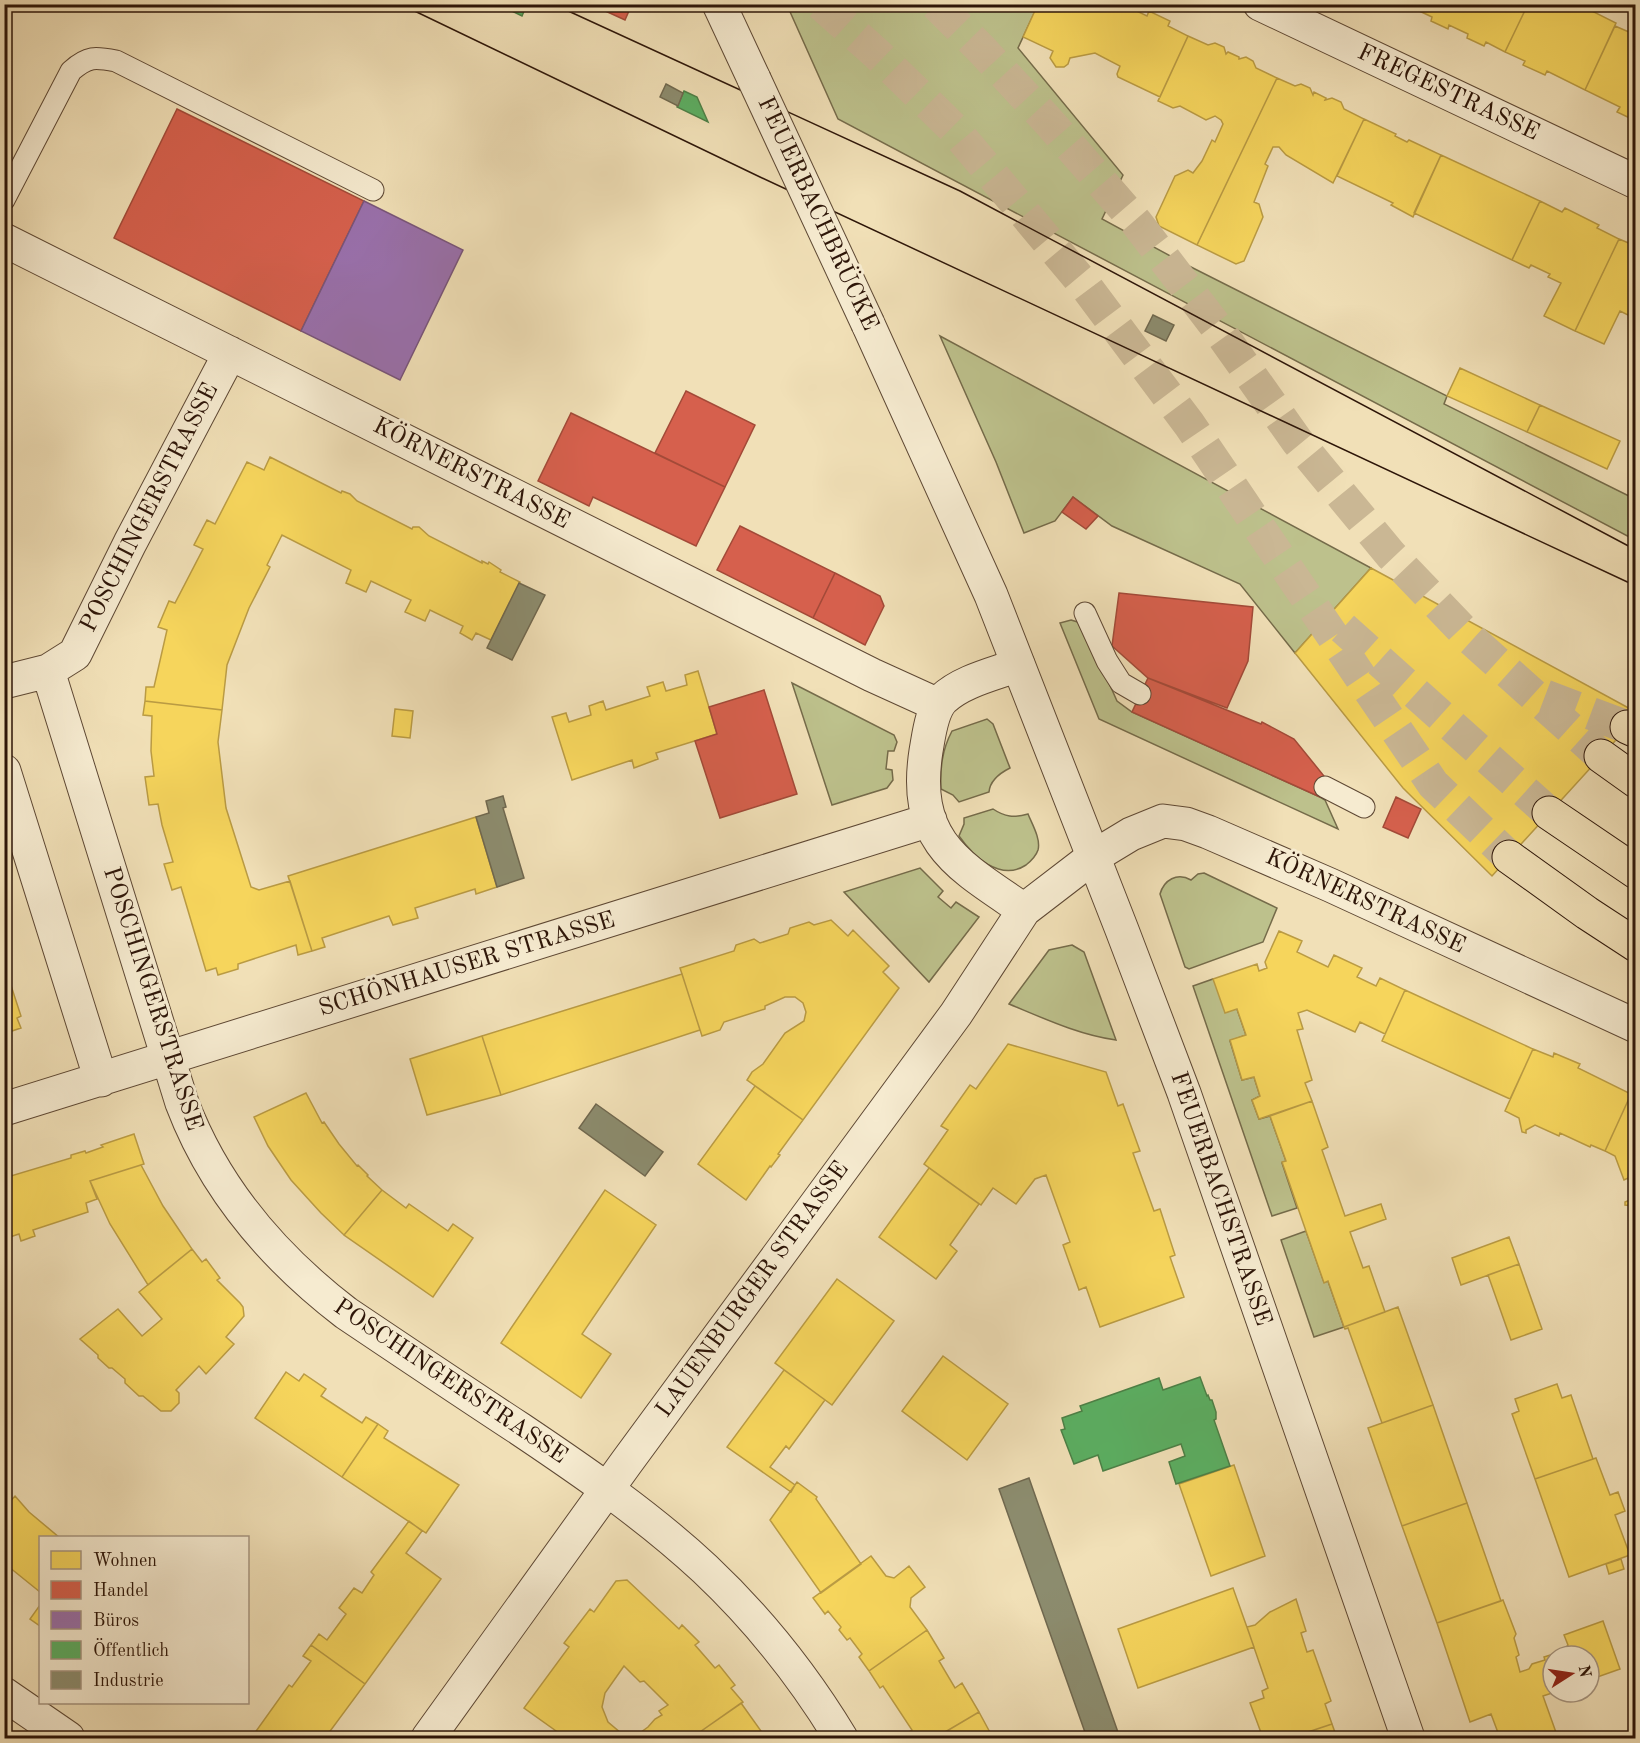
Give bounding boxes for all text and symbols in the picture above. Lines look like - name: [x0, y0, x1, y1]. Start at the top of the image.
- street label: FREGESTRASSE: [1353, 40, 1543, 146]
- street label: FEUERBACHBRÜCKE: [752, 92, 885, 335]
- street label: POSCHINGERSTRASSE: [77, 380, 223, 636]
- street label: KÖRNERSTRASSE: [369, 410, 575, 534]
- street label: KÖRNERSTRASSE: [1261, 842, 1470, 959]
- street label: POSCHINGERSTRASSE: [98, 864, 206, 1134]
- street label: SCHÖNHAUSER STRASSE: [315, 905, 618, 1022]
- street label: FEUERBACHSTRASSE: [1165, 1069, 1275, 1329]
- street label: LAUENBURGER STRASSE: [652, 1158, 854, 1422]
- street label: POSCHINGERSTRASSE: [329, 1295, 571, 1469]
- legend: [39, 1536, 249, 1704]
- text: Wohnen: [93, 1552, 157, 1570]
- text: Handel: [93, 1582, 148, 1600]
- text: Büros: [93, 1612, 139, 1630]
- text: Öffentlich: [93, 1638, 169, 1660]
- north arrow: [1541, 1644, 1601, 1704]
- text: N: [1575, 1664, 1593, 1680]
- text: Industrie: [93, 1672, 163, 1690]

